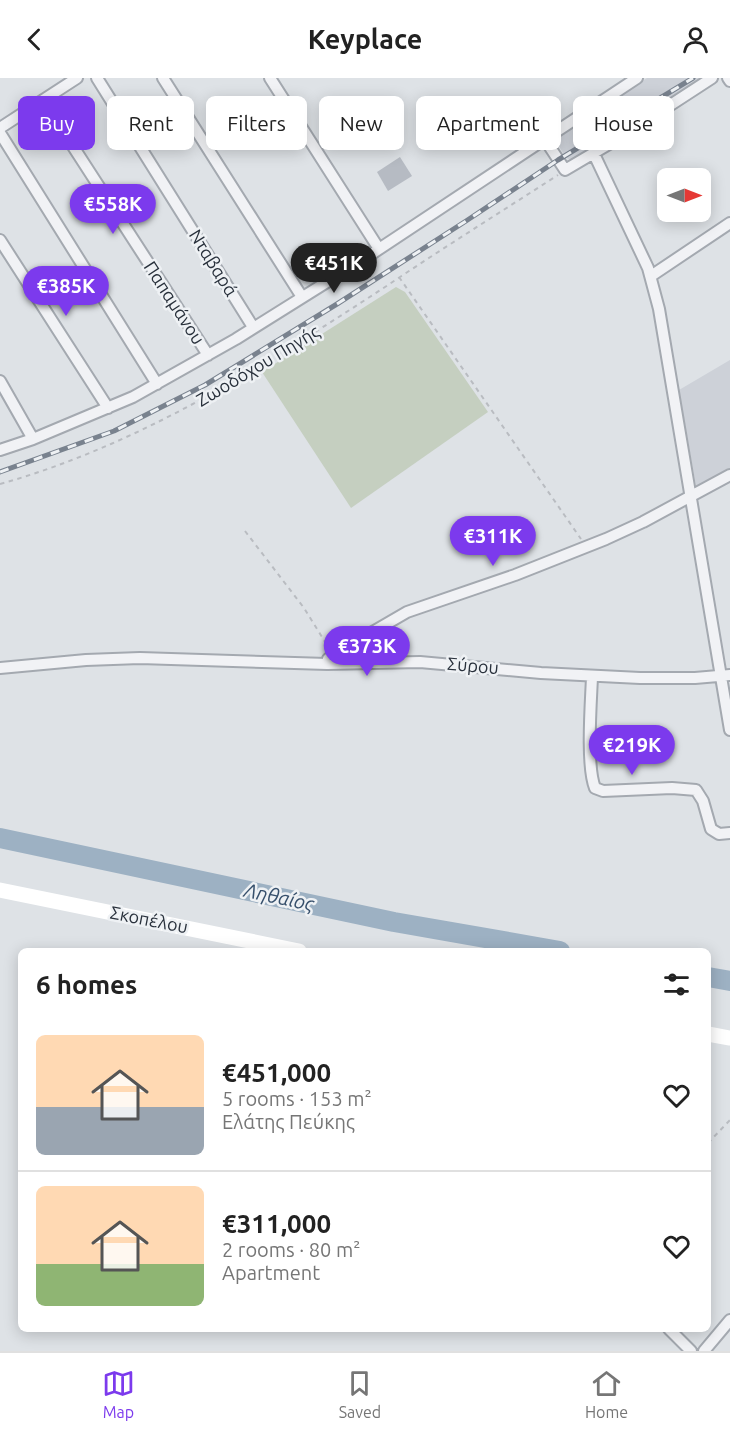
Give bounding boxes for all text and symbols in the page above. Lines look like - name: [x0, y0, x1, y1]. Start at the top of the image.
- icon: back: [18, 23, 51, 56]
- icon: person: [679, 23, 712, 56]
- text: Keyplace: [308, 24, 422, 54]
- chip: Buy: [18, 96, 95, 150]
- chip: Rent: [107, 96, 194, 150]
- chip: Filters: [206, 96, 307, 150]
- chip: New: [319, 96, 404, 150]
- chip: Apartment: [416, 96, 561, 150]
- chip: House: [573, 96, 674, 150]
- north arrow: [657, 168, 711, 222]
- map controls: [657, 168, 711, 222]
- pin: €558K: [71, 184, 155, 235]
- text: €558K: [84, 192, 142, 215]
- street label: Νταβαρά: [186, 226, 242, 300]
- pin: €451K: [292, 243, 376, 294]
- text: €451K: [305, 251, 363, 274]
- street label: Παπαμάνου: [141, 257, 209, 348]
- pin: €385K: [24, 266, 108, 317]
- text: €385K: [37, 274, 95, 297]
- street label: Ζωοδόχου Πηγής: [192, 321, 323, 411]
- pin: €311K: [451, 516, 535, 567]
- text: €311K: [464, 524, 522, 547]
- pin: €373K: [325, 626, 409, 677]
- text: €373K: [338, 634, 396, 657]
- street label: Σύρου: [446, 653, 500, 677]
- pin: €219K: [590, 725, 674, 776]
- text: €219K: [603, 733, 661, 756]
- water label: Ληθαίος: [241, 878, 317, 915]
- street label: Σκοπέλου: [109, 902, 190, 936]
- icon: filters: [660, 968, 693, 1001]
- text: 6 homes: [36, 970, 137, 999]
- text: €451,000: [222, 1058, 331, 1087]
- icon: home: [84, 1059, 156, 1131]
- icon: heart: [660, 1079, 693, 1112]
- text: 5 rooms · 153 m²: [222, 1087, 372, 1110]
- text: Ελάτης Πεύκης: [222, 1110, 355, 1133]
- text: €311,000: [222, 1209, 331, 1238]
- icon: home: [84, 1210, 156, 1282]
- icon: heart: [660, 1230, 693, 1263]
- text: 2 rooms · 80 m²: [222, 1238, 360, 1261]
- text: Apartment: [222, 1261, 320, 1284]
- tab: Map: [102, 1367, 135, 1421]
- tab: Saved: [339, 1367, 381, 1421]
- tab: Home: [585, 1367, 628, 1421]

